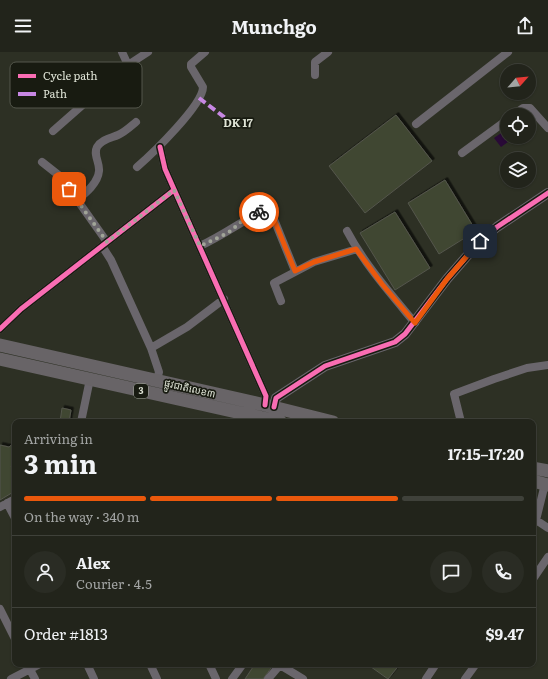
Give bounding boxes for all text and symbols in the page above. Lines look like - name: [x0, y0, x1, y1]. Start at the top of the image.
- text: Munchgo: [231, 13, 317, 40]
- icon: menu: [12, 15, 34, 37]
- icon: share: [514, 15, 536, 37]
- legend: [10, 62, 142, 108]
- north arrow: [500, 64, 536, 100]
- map controls: [500, 64, 536, 188]
- text: Cycle path: [43, 67, 98, 83]
- text: Path: [43, 85, 67, 101]
- button: locate: [500, 108, 536, 144]
- district label: DK 17: [223, 114, 253, 130]
- button: layers: [500, 152, 536, 188]
- pin: [52, 172, 86, 206]
- icon: bag: [58, 178, 80, 200]
- courier: [239, 192, 279, 232]
- icon: bike: [248, 201, 270, 223]
- pin: [463, 224, 497, 258]
- icon: home: [469, 230, 491, 252]
- street label: ផ្លូវជាតិលេខ៣: [162, 374, 217, 404]
- road number: 3: [134, 384, 148, 398]
- text: Arriving in: [24, 429, 93, 448]
- text: 17:15–17:20: [448, 442, 524, 465]
- text: 3 min: [24, 443, 97, 482]
- text: On the way · 340 m: [24, 507, 139, 526]
- button: person: [24, 551, 66, 593]
- text: Alex: [76, 551, 110, 574]
- button: chat: [430, 551, 472, 593]
- button: phone: [482, 551, 524, 593]
- text: Courier · 4.5: [76, 574, 152, 593]
- text: Order #1813: [24, 622, 108, 645]
- text: $9.47: [485, 622, 524, 645]

